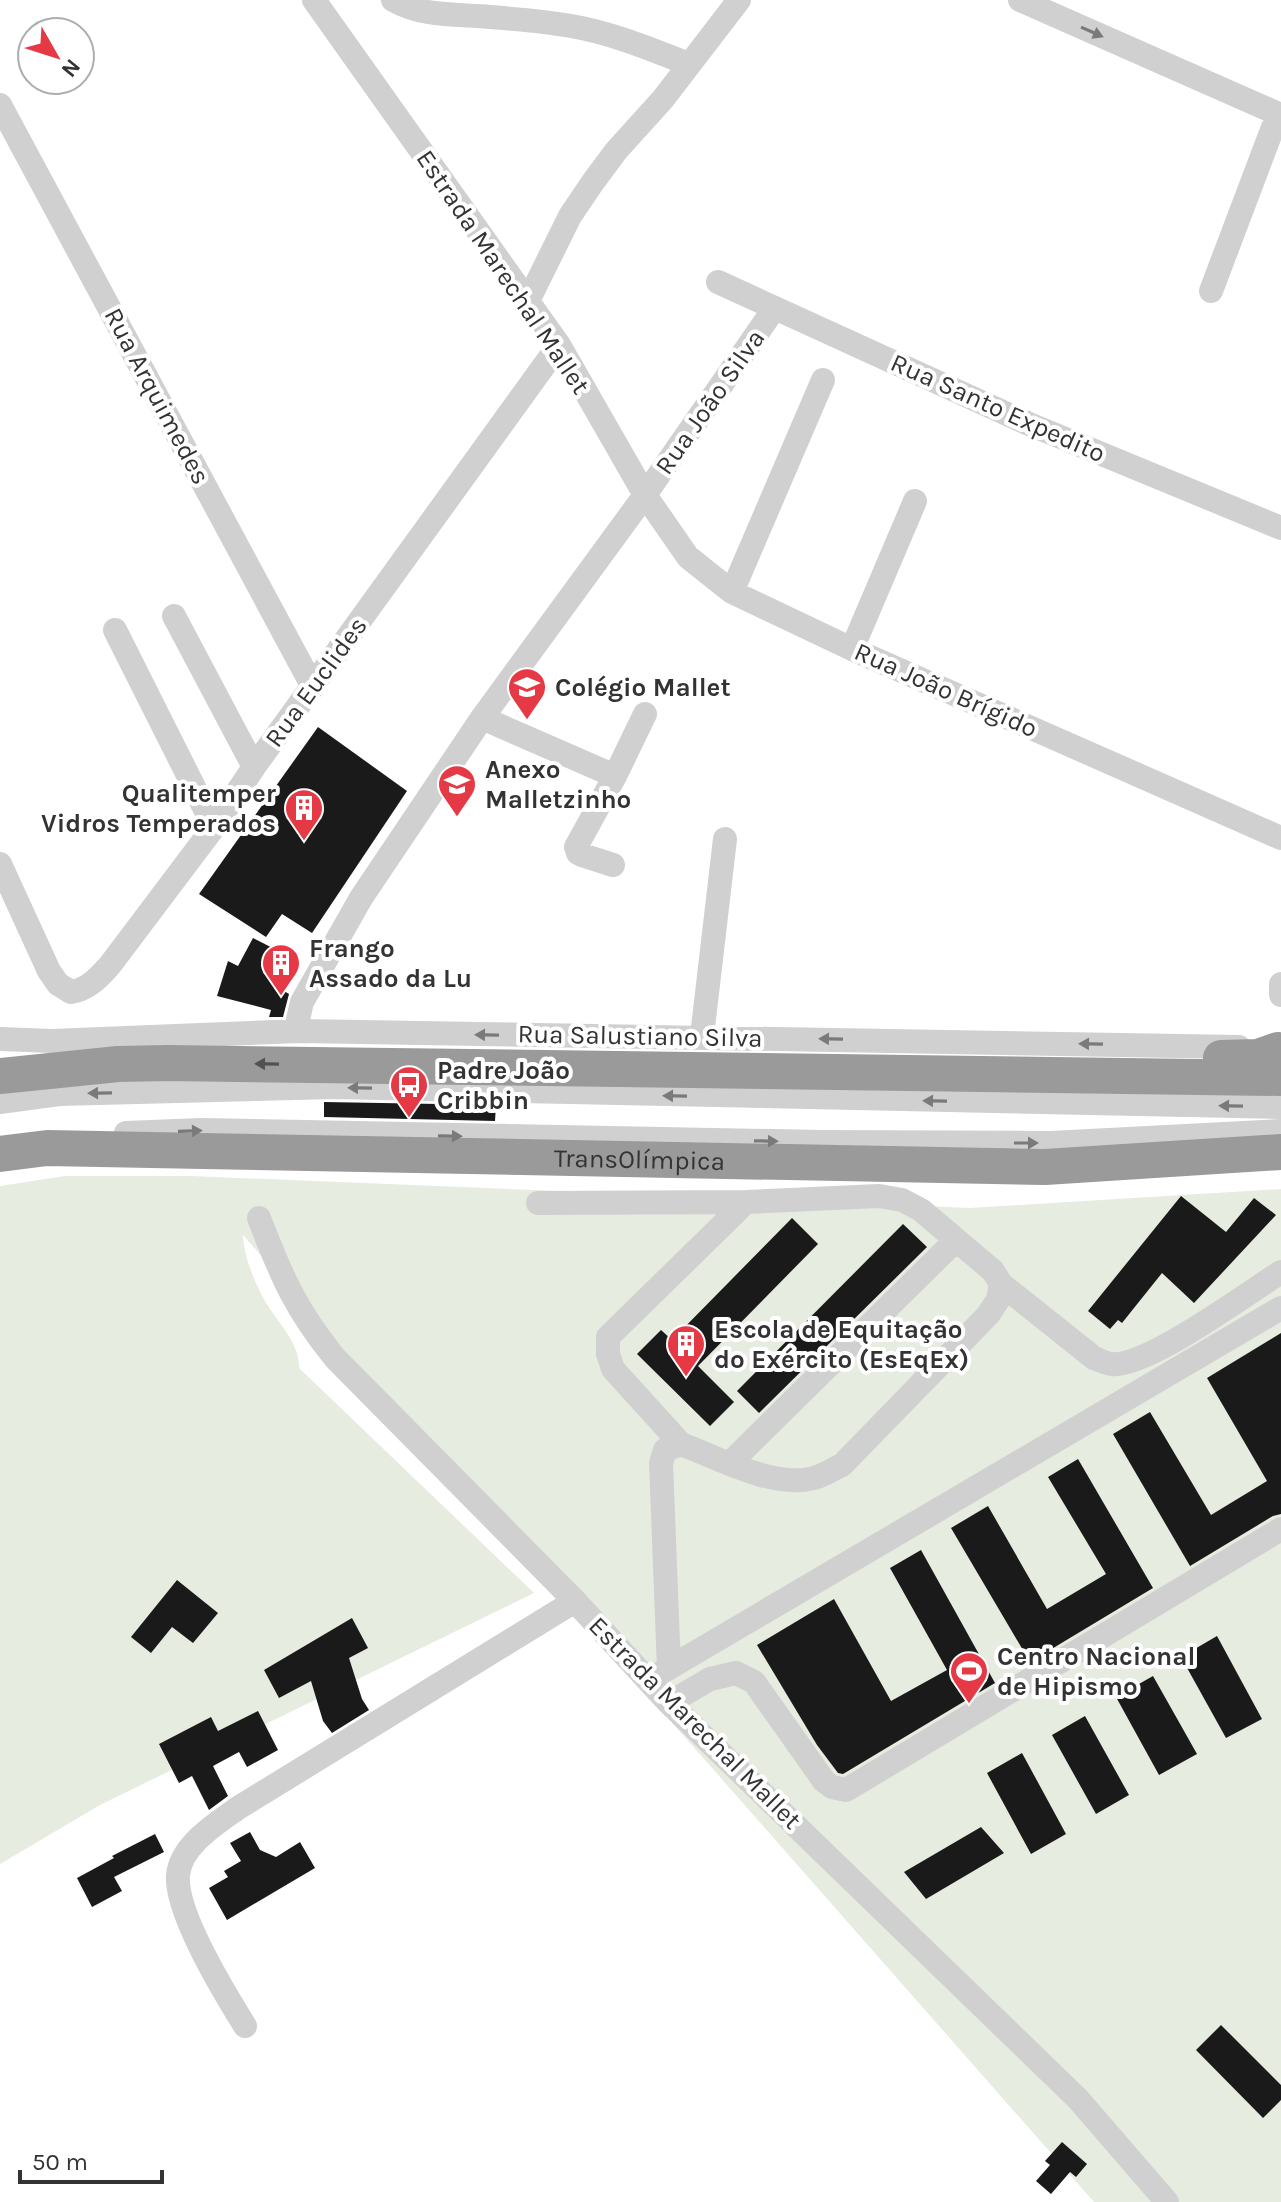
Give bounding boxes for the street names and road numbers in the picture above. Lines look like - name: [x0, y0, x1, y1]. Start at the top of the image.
- street label: Estrada Marechal Mallet: [410, 144, 596, 400]
- street label: Rua Arquimedes: [97, 303, 217, 489]
- street label: Rua João Silva: [649, 324, 771, 480]
- street label: Rua Santo Expedito: [886, 347, 1110, 469]
- street label: Rua Euclides: [258, 611, 374, 753]
- street label: Rua João Brígido: [850, 636, 1042, 744]
- street label: Rua Salustiano Silva: [517, 1018, 763, 1054]
- street label: TransOlímpica: [554, 1142, 725, 1176]
- street label: Estrada Marechal Mallet: [582, 1610, 808, 1836]

